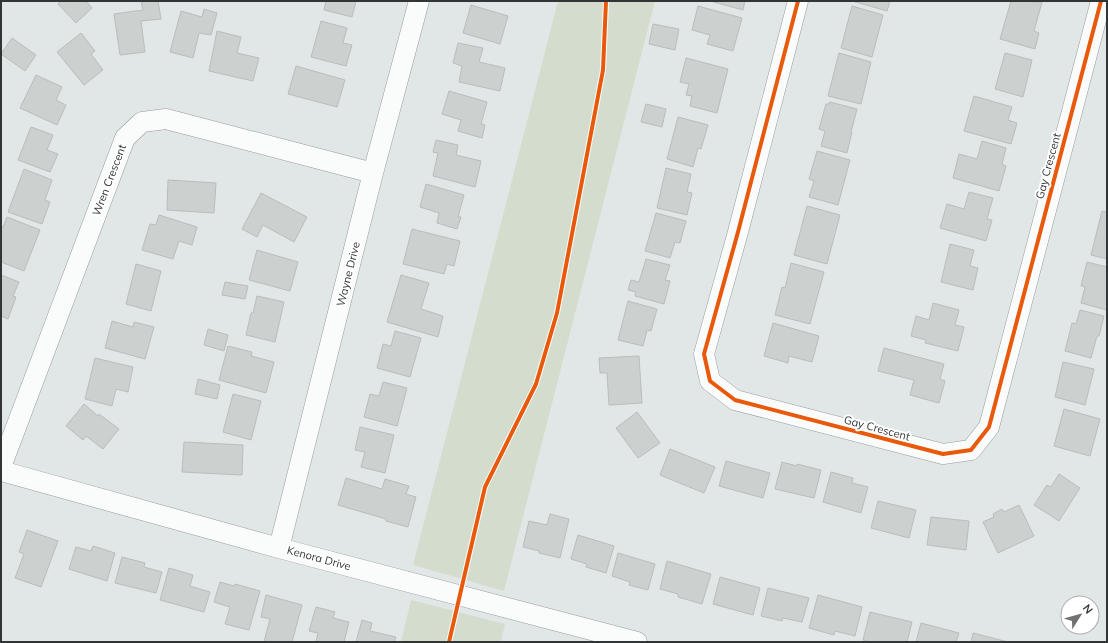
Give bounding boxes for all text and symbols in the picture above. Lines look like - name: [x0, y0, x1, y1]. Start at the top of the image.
- street label: Gay Crescent: [1032, 131, 1064, 201]
- street label: Wren Crescent: [89, 142, 129, 218]
- street label: Wayne Drive: [333, 240, 363, 308]
- street label: Gay Crescent: [842, 412, 912, 444]
- street label: Kenora Drive: [286, 543, 352, 573]
- north arrow: [1060, 595, 1100, 635]
- text: N: [1080, 601, 1096, 617]

